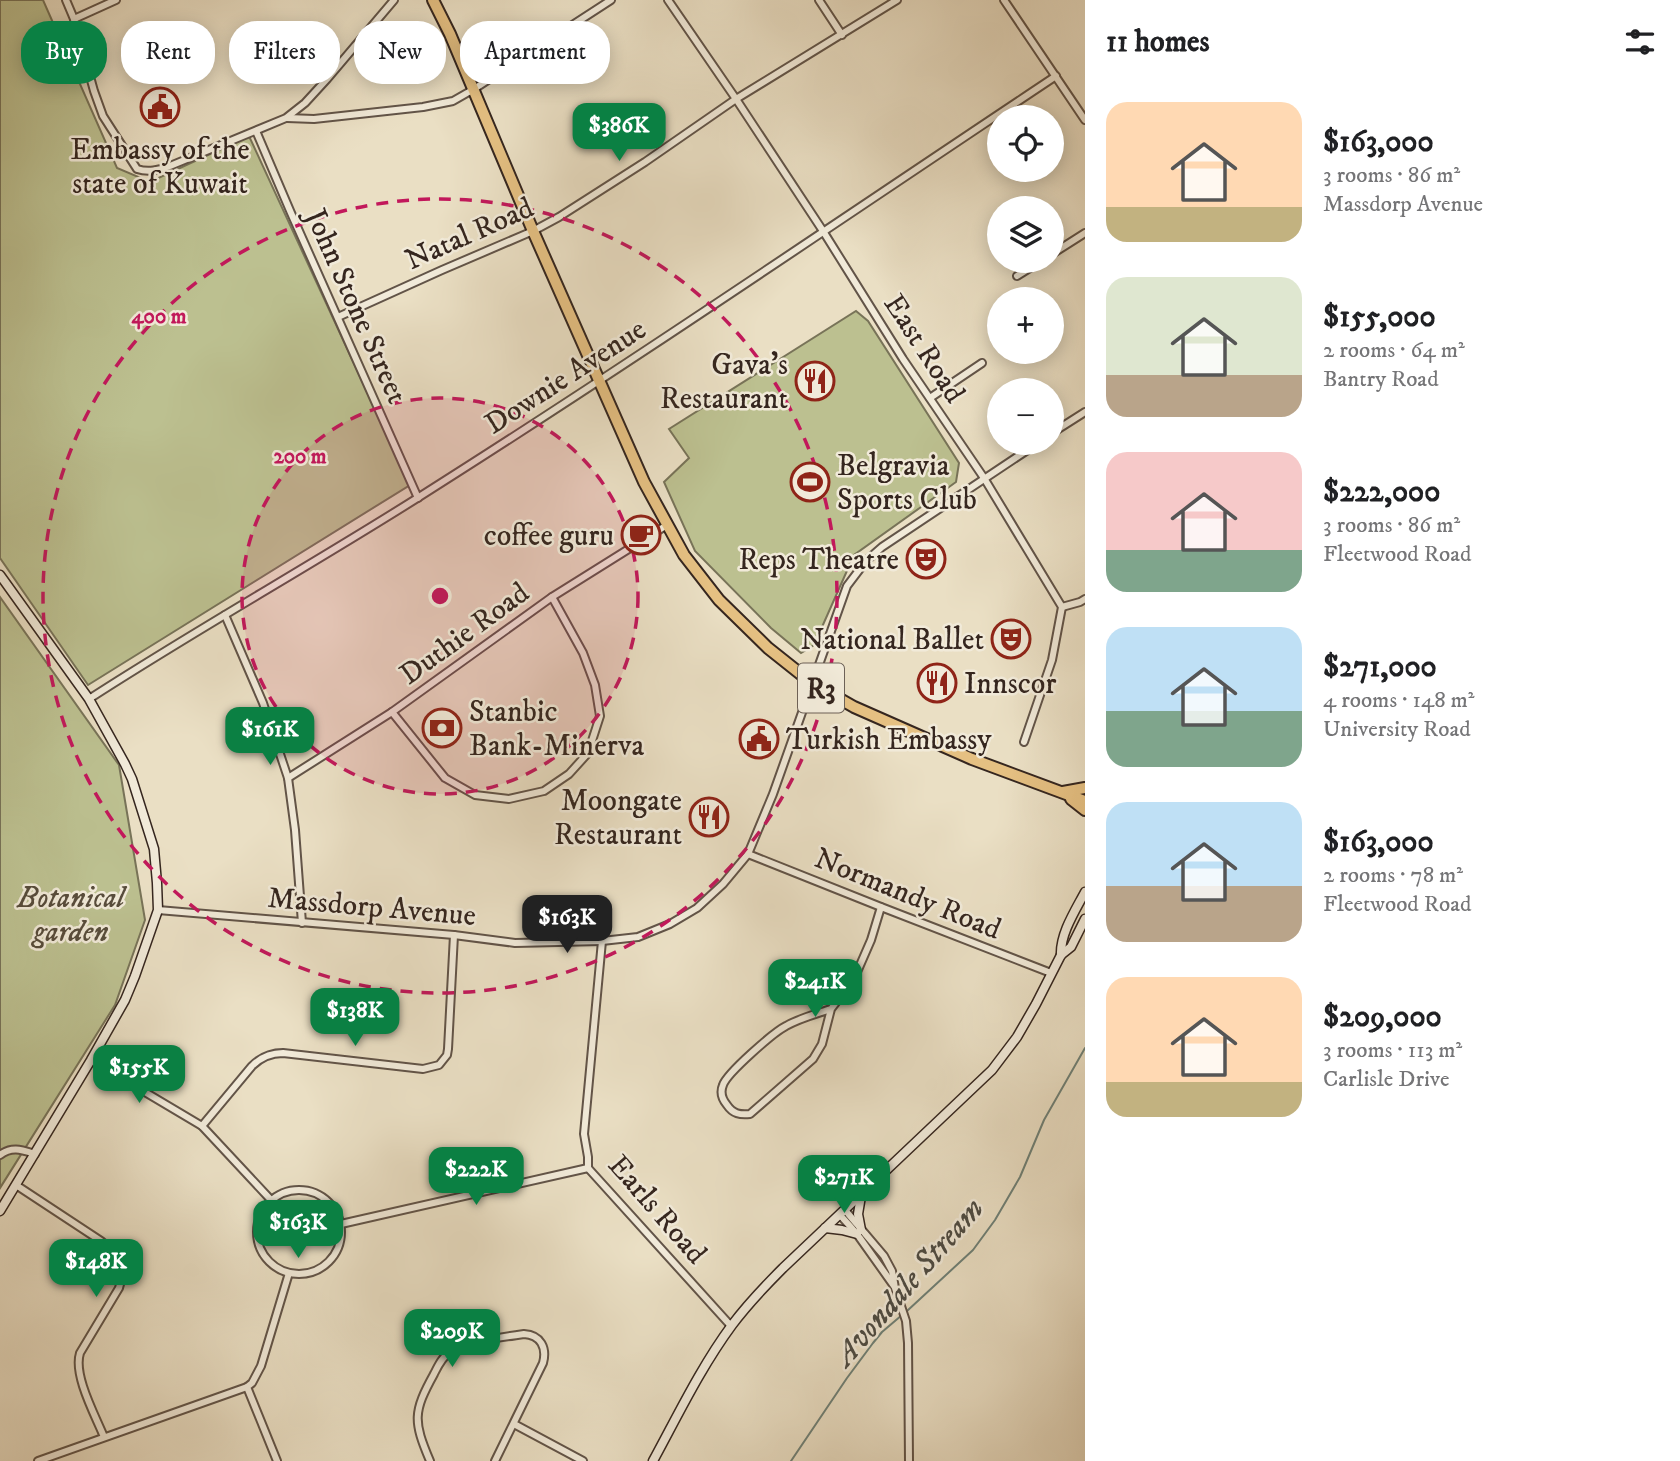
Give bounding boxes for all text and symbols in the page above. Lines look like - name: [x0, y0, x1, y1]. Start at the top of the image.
- chip: Buy: [21, 21, 107, 84]
- chip: Rent: [121, 21, 215, 84]
- chip: Filters: [229, 21, 340, 84]
- chip: New: [354, 21, 446, 84]
- chip: Apartment: [460, 21, 610, 84]
- icon: filters: [1621, 23, 1659, 61]
- text: 11 homes: [1106, 24, 1210, 61]
- public building icon: Embassy of the state of Kuwait: [139, 86, 181, 128]
- pin: $386K: [570, 104, 668, 163]
- map controls: [987, 105, 1064, 455]
- button: locate: [987, 105, 1064, 182]
- text: $386K: [589, 111, 649, 140]
- text: $163,000: [1323, 124, 1434, 161]
- icon: home: [1162, 130, 1246, 214]
- place label: Embassy of the state of Kuwait: [70, 132, 250, 203]
- text: 3 rooms · 86 m²: [1323, 161, 1460, 190]
- street label: Natal Road: [400, 190, 540, 279]
- text: Massdorp Avenue: [1323, 190, 1483, 219]
- button: layers: [987, 196, 1064, 273]
- street label: John Stone Street: [295, 201, 415, 410]
- button: +: [987, 287, 1064, 364]
- street label: East Road: [875, 288, 973, 410]
- text: $155,000: [1323, 299, 1436, 336]
- text: 400 m: [132, 304, 187, 330]
- icon: home: [1162, 305, 1246, 389]
- street label: Downie Avenue: [478, 311, 653, 443]
- text: 2 rooms · 64 m²: [1323, 336, 1465, 365]
- place label: Gava’s Restaurant: [660, 347, 788, 418]
- restaurant icon: Gava’s Restaurant: [794, 360, 836, 402]
- text: Bantry Road: [1323, 365, 1439, 394]
- button: −: [987, 378, 1064, 455]
- text: 200 m: [273, 444, 327, 470]
- place label: Belgravia Sports Club: [837, 448, 977, 519]
- sports icon: Belgravia Sports Club: [789, 461, 831, 503]
- text: $222,000: [1323, 474, 1440, 511]
- icon: home: [1162, 480, 1246, 564]
- text: 3 rooms · 86 m²: [1323, 511, 1460, 540]
- cafe icon: coffee guru: [620, 514, 662, 556]
- place label: coffee guru: [484, 518, 614, 555]
- theatre icon: Reps Theatre: [905, 538, 947, 580]
- text: Fleetwood Road: [1323, 540, 1471, 569]
- place label: Reps Theatre: [739, 542, 899, 579]
- street label: Duthie Road: [393, 575, 537, 694]
- centre of rings: [428, 584, 452, 608]
- theatre icon: National Ballet: [990, 618, 1032, 660]
- place label: National Ballet: [800, 622, 984, 659]
- text: $271,000: [1323, 649, 1437, 686]
- icon: home: [1162, 655, 1246, 739]
- restaurant icon: Innscor: [916, 662, 958, 704]
- road number: R3: [798, 664, 844, 712]
- place label: Innscor: [964, 666, 1056, 703]
- text: 4 rooms · 148 m²: [1323, 686, 1475, 715]
- place label: Stanbic Bank-Minerva: [469, 694, 644, 765]
- bank icon: Stanbic Bank-Minerva: [421, 707, 463, 749]
- pin: $161K: [221, 708, 319, 767]
- text: $161K: [241, 715, 299, 744]
- text: University Road: [1323, 715, 1471, 744]
- public building icon: Turkish Embassy: [738, 718, 780, 760]
- place label: Turkish Embassy: [786, 722, 992, 759]
- place label: Moongate Restaurant: [554, 783, 682, 854]
- restaurant icon: Moongate Restaurant: [688, 796, 730, 838]
- text: $163,000: [1323, 824, 1434, 861]
- icon: home: [1162, 830, 1246, 914]
- street label: Normandy Road: [809, 840, 1006, 949]
- text: 2 rooms · 78 m²: [1323, 861, 1463, 890]
- park label: Botanical garden: [16, 880, 128, 951]
- street label: Massdorp Avenue: [266, 880, 477, 935]
- text: Fleetwood Road: [1323, 890, 1471, 919]
- pin: $163K: [518, 895, 616, 955]
- text: $163K: [538, 903, 596, 932]
- pin: $241K: [766, 960, 864, 1019]
- text: $241K: [784, 967, 846, 996]
- pin: $138K: [306, 988, 404, 1048]
- text: $138K: [326, 996, 384, 1025]
- text: $209,000: [1323, 999, 1442, 1036]
- icon: home: [1162, 1005, 1246, 1089]
- text: 3 rooms · 113 m²: [1323, 1036, 1462, 1065]
- pin: $155K: [90, 1046, 188, 1105]
- text: $155K: [109, 1053, 169, 1082]
- text: Carlisle Drive: [1323, 1065, 1450, 1094]
- pin: $222K: [427, 1148, 525, 1207]
- street label: Earls Road: [599, 1148, 714, 1272]
- text: $222K: [445, 1155, 507, 1184]
- pin: $271K: [795, 1156, 893, 1215]
- text: $271K: [814, 1163, 874, 1192]
- water label: Avondale Stream: [824, 1190, 993, 1377]
- pin: $163K: [249, 1200, 347, 1260]
- text: $163K: [269, 1208, 327, 1237]
- pin: $148K: [47, 1240, 145, 1299]
- text: $148K: [65, 1247, 127, 1276]
- pin: $209K: [403, 1310, 501, 1369]
- text: $209K: [420, 1317, 484, 1346]

